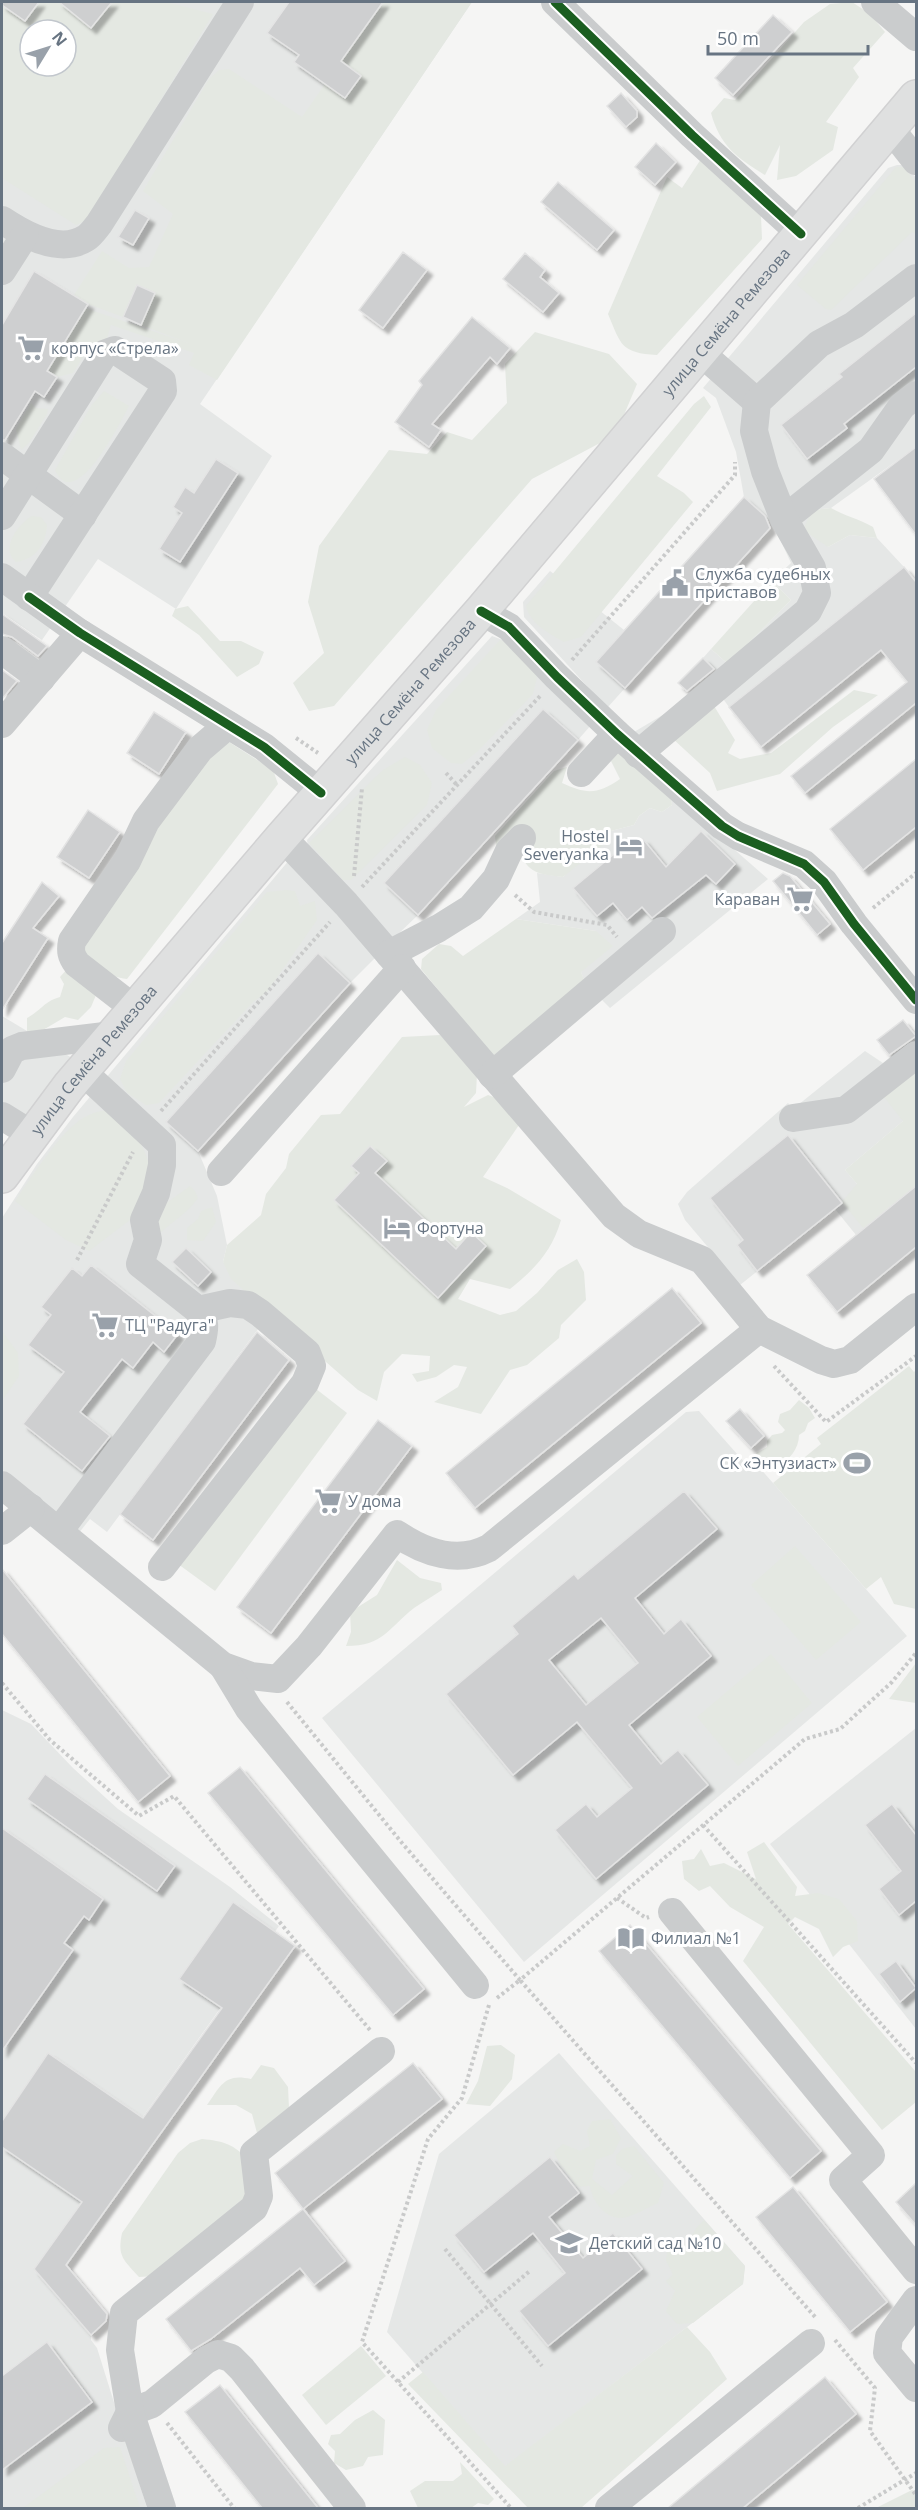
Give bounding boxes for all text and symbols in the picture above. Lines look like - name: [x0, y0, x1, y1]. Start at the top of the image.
- north arrow: [18, 18, 78, 78]
- scale bar: [708, 18, 868, 56]
- text: 50 m: [717, 26, 759, 50]
- text: N: [47, 27, 72, 51]
- street label: улица Семёна Ремезова: [657, 243, 795, 401]
- supermarket icon: корпус «Стрела»: [16, 333, 46, 363]
- place label: корпус «Стрела»: [51, 337, 179, 359]
- place label: Служба судебных приставов: [695, 563, 831, 603]
- public building icon: Служба судебных приставов: [660, 568, 690, 598]
- street label: улица Семёна Ремезова: [340, 613, 481, 769]
- place label: Hostel Severyanka: [524, 825, 609, 865]
- hotel icon: Hostel Severyanka: [614, 830, 644, 860]
- supermarket icon: Караван: [785, 884, 815, 914]
- place label: Караван: [714, 888, 780, 910]
- street label: улица Семёна Ремезова: [25, 980, 162, 1139]
- hotel icon: Фортуна: [382, 1213, 412, 1243]
- place label: Фортуна: [417, 1217, 484, 1239]
- supermarket icon: ТЦ "Радуга": [90, 1310, 120, 1340]
- place label: ТЦ "Радуга": [125, 1314, 214, 1336]
- sports icon: СК «Энтузиаст»: [842, 1448, 872, 1478]
- place label: СК «Энтузиаст»: [719, 1452, 837, 1474]
- supermarket icon: У дома: [313, 1486, 343, 1516]
- place label: У дома: [348, 1490, 401, 1512]
- library icon: Филиал №1: [616, 1923, 646, 1953]
- place label: Филиал №1: [651, 1927, 741, 1949]
- school or university icon: Детский сад №10: [554, 2228, 584, 2258]
- place label: Детский сад №10: [589, 2232, 721, 2254]

